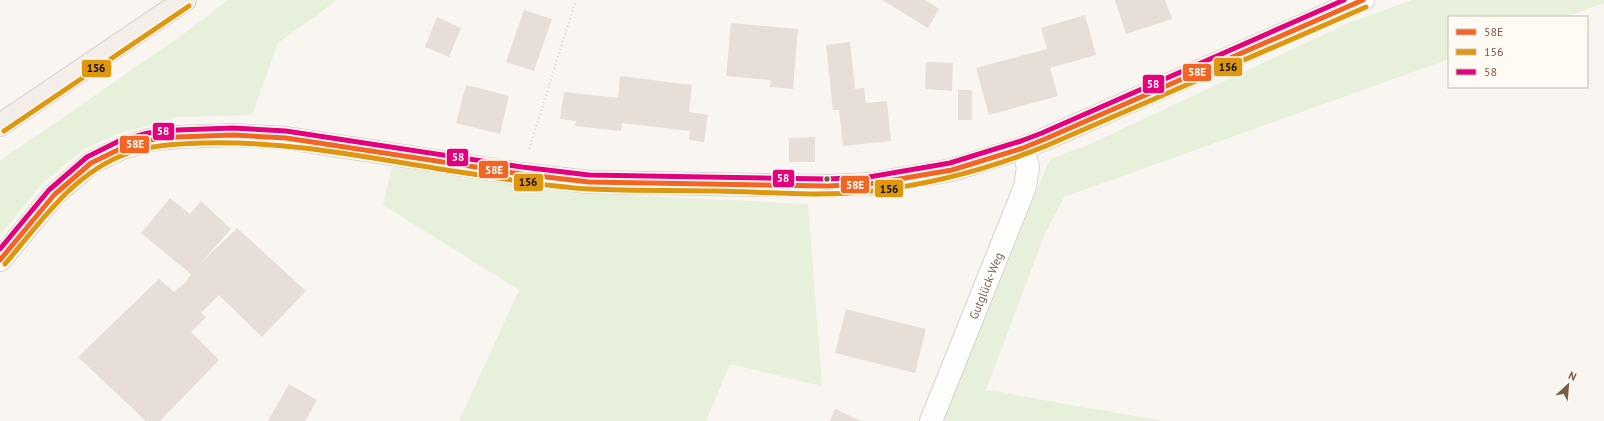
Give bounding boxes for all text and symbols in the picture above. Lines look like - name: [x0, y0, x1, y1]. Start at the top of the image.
- legend: [1448, 16, 1588, 88]
- text: 58E: [1484, 24, 1504, 39]
- text: 156: [1484, 44, 1504, 59]
- line badge: 156: [1213, 57, 1243, 77]
- line badge: 156: [81, 59, 112, 78]
- text: 156: [1219, 60, 1237, 74]
- text: 156: [87, 61, 105, 75]
- line badge: 58E: [1182, 63, 1212, 82]
- text: 58: [1484, 64, 1497, 79]
- text: 58E: [1188, 65, 1206, 79]
- line badge: 58: [1142, 74, 1165, 94]
- text: 58: [1147, 77, 1159, 91]
- line badge: 58: [152, 122, 175, 141]
- text: 58: [157, 124, 169, 138]
- line badge: 58E: [119, 135, 150, 154]
- text: 58E: [126, 137, 144, 151]
- line badge: 58: [446, 148, 469, 167]
- text: 58: [452, 150, 464, 164]
- line badge: 58E: [478, 160, 509, 179]
- text: 58E: [485, 163, 503, 177]
- line badge: 58: [772, 169, 795, 188]
- text: 58: [777, 171, 789, 185]
- line badge: 156: [513, 173, 544, 192]
- unlabelled marker: [822, 174, 832, 184]
- text: 156: [519, 175, 537, 189]
- line badge: 58E: [840, 175, 870, 194]
- text: 58E: [846, 178, 864, 192]
- line badge: 156: [874, 179, 904, 198]
- text: 156: [880, 182, 898, 196]
- street label: Gutglück-Weg: [965, 250, 1006, 321]
- north arrow: [1548, 365, 1588, 405]
- text: N: [1566, 368, 1579, 384]

